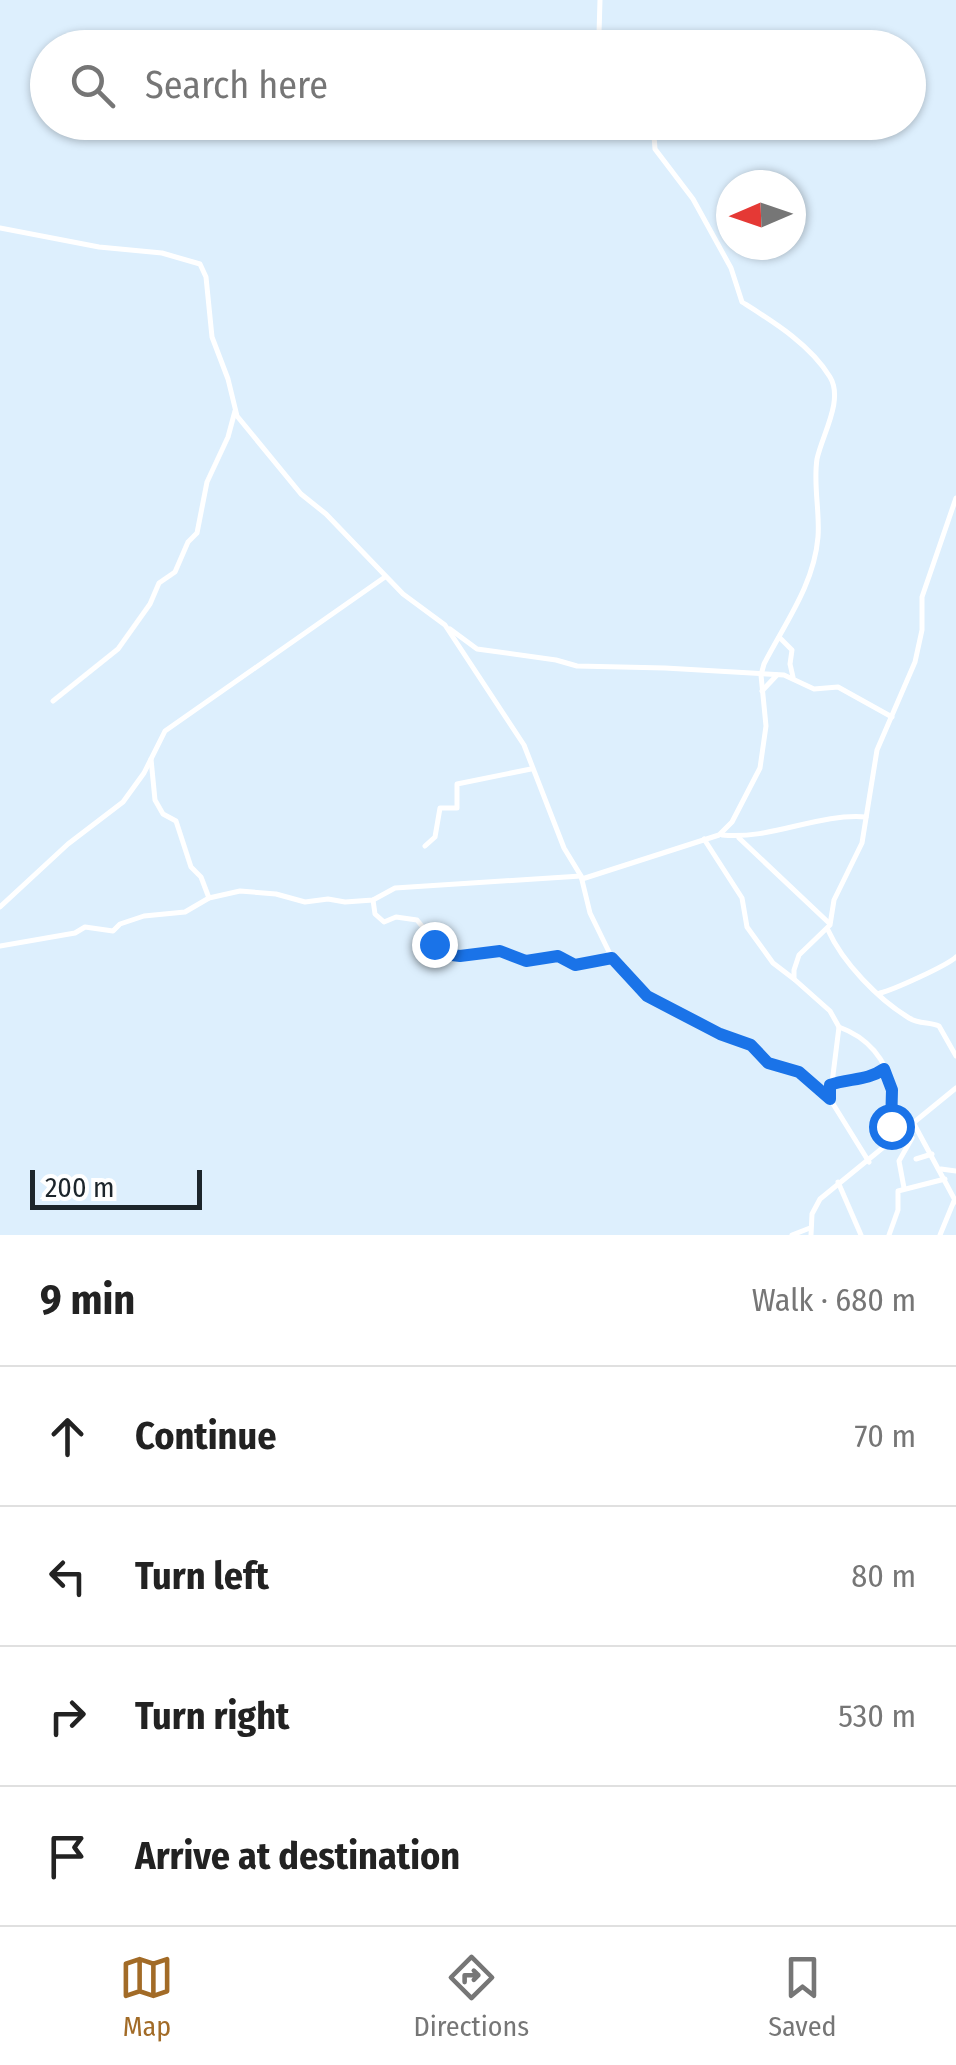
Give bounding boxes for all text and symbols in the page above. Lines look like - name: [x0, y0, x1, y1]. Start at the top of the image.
- search box: [30, 30, 926, 140]
- icon: search: [65, 58, 120, 113]
- text: Search here: [145, 62, 328, 108]
- north arrow: [716, 170, 806, 260]
- route end: [412, 922, 458, 968]
- route start: [869, 1104, 915, 1150]
- scale bar: [30, 1165, 202, 1210]
- text: 200 m: [45, 1171, 115, 1204]
- text: 9 min: [40, 1275, 135, 1325]
- text: Walk · 680 m: [752, 1281, 916, 1319]
- icon: ahead: [40, 1409, 95, 1464]
- text: Continue: [135, 1413, 276, 1459]
- text: 70 m: [855, 1417, 916, 1455]
- icon: left: [40, 1549, 95, 1604]
- text: Turn left: [135, 1553, 269, 1599]
- text: 80 m: [851, 1557, 916, 1595]
- icon: right: [40, 1689, 95, 1744]
- text: Turn right: [135, 1693, 289, 1739]
- text: 530 m: [838, 1697, 916, 1735]
- icon: arrive: [40, 1829, 95, 1884]
- text: Arrive at destination: [135, 1833, 460, 1879]
- tab: Map: [119, 1950, 174, 2043]
- tab: Directions: [413, 1950, 529, 2043]
- tab: Saved: [768, 1950, 837, 2043]

